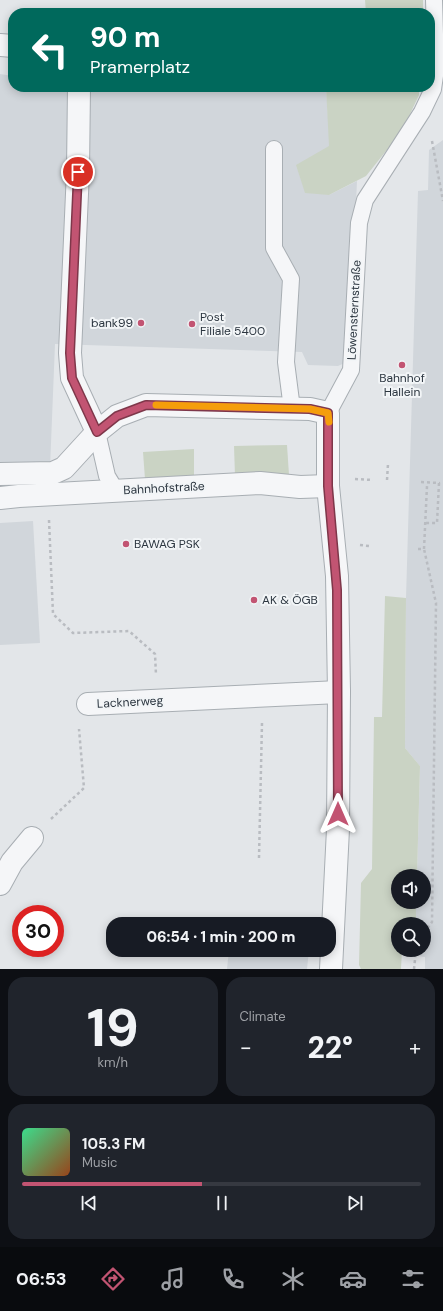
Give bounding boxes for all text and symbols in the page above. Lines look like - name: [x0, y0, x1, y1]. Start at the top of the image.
- text: 90 m: [90, 19, 160, 56]
- icon: left: [24, 24, 76, 76]
- text: Pramerplatz: [90, 55, 190, 79]
- pin: [61, 155, 95, 189]
- icon: arrive: [67, 161, 89, 183]
- street label: Löwensternstraße: [343, 259, 365, 360]
- place label: Post Filiale 5400: [200, 309, 265, 339]
- place label: bank99: [91, 315, 133, 331]
- marker: bank99: [136, 318, 146, 328]
- marker: Post Filiale 5400: [187, 319, 197, 329]
- marker: Bahnhof Hallein: [397, 360, 407, 370]
- place label: Bahnhof Hallein: [379, 370, 425, 400]
- street label: Bahnhofstraße: [123, 478, 205, 498]
- place label: BAWAG PSK: [134, 536, 200, 552]
- marker: BAWAG PSK: [121, 539, 131, 549]
- place label: AK & ÖGB: [262, 592, 318, 608]
- marker: AK & ÖGB: [249, 595, 259, 605]
- street label: Lacknerweg: [96, 692, 164, 712]
- position arrow: [317, 793, 359, 835]
- map controls: [391, 869, 431, 957]
- button: sound: [391, 869, 431, 909]
- speed limit sign: 30: [12, 905, 64, 957]
- button: search: [391, 917, 431, 957]
- text: 06:54 · 1 min · 200 m: [147, 927, 296, 947]
- text: 19: [87, 994, 139, 1062]
- text: Climate: [240, 1008, 286, 1025]
- text: 22°: [307, 1028, 353, 1067]
- text: −: [240, 1033, 252, 1062]
- text: +: [409, 1033, 421, 1062]
- text: km/h: [97, 1054, 128, 1071]
- text: 105.3 FM: [82, 1134, 145, 1154]
- text: Music: [82, 1154, 117, 1171]
- icon: previous: [78, 1192, 100, 1214]
- icon: pause: [211, 1192, 233, 1214]
- icon: next: [344, 1192, 366, 1214]
- icon: directions: [99, 1265, 127, 1293]
- icon: music: [159, 1265, 187, 1293]
- icon: phone: [219, 1265, 247, 1293]
- icon: climate: [279, 1265, 307, 1293]
- icon: car: [339, 1265, 367, 1293]
- icon: filters: [399, 1265, 427, 1293]
- text: 06:53: [16, 1267, 67, 1291]

